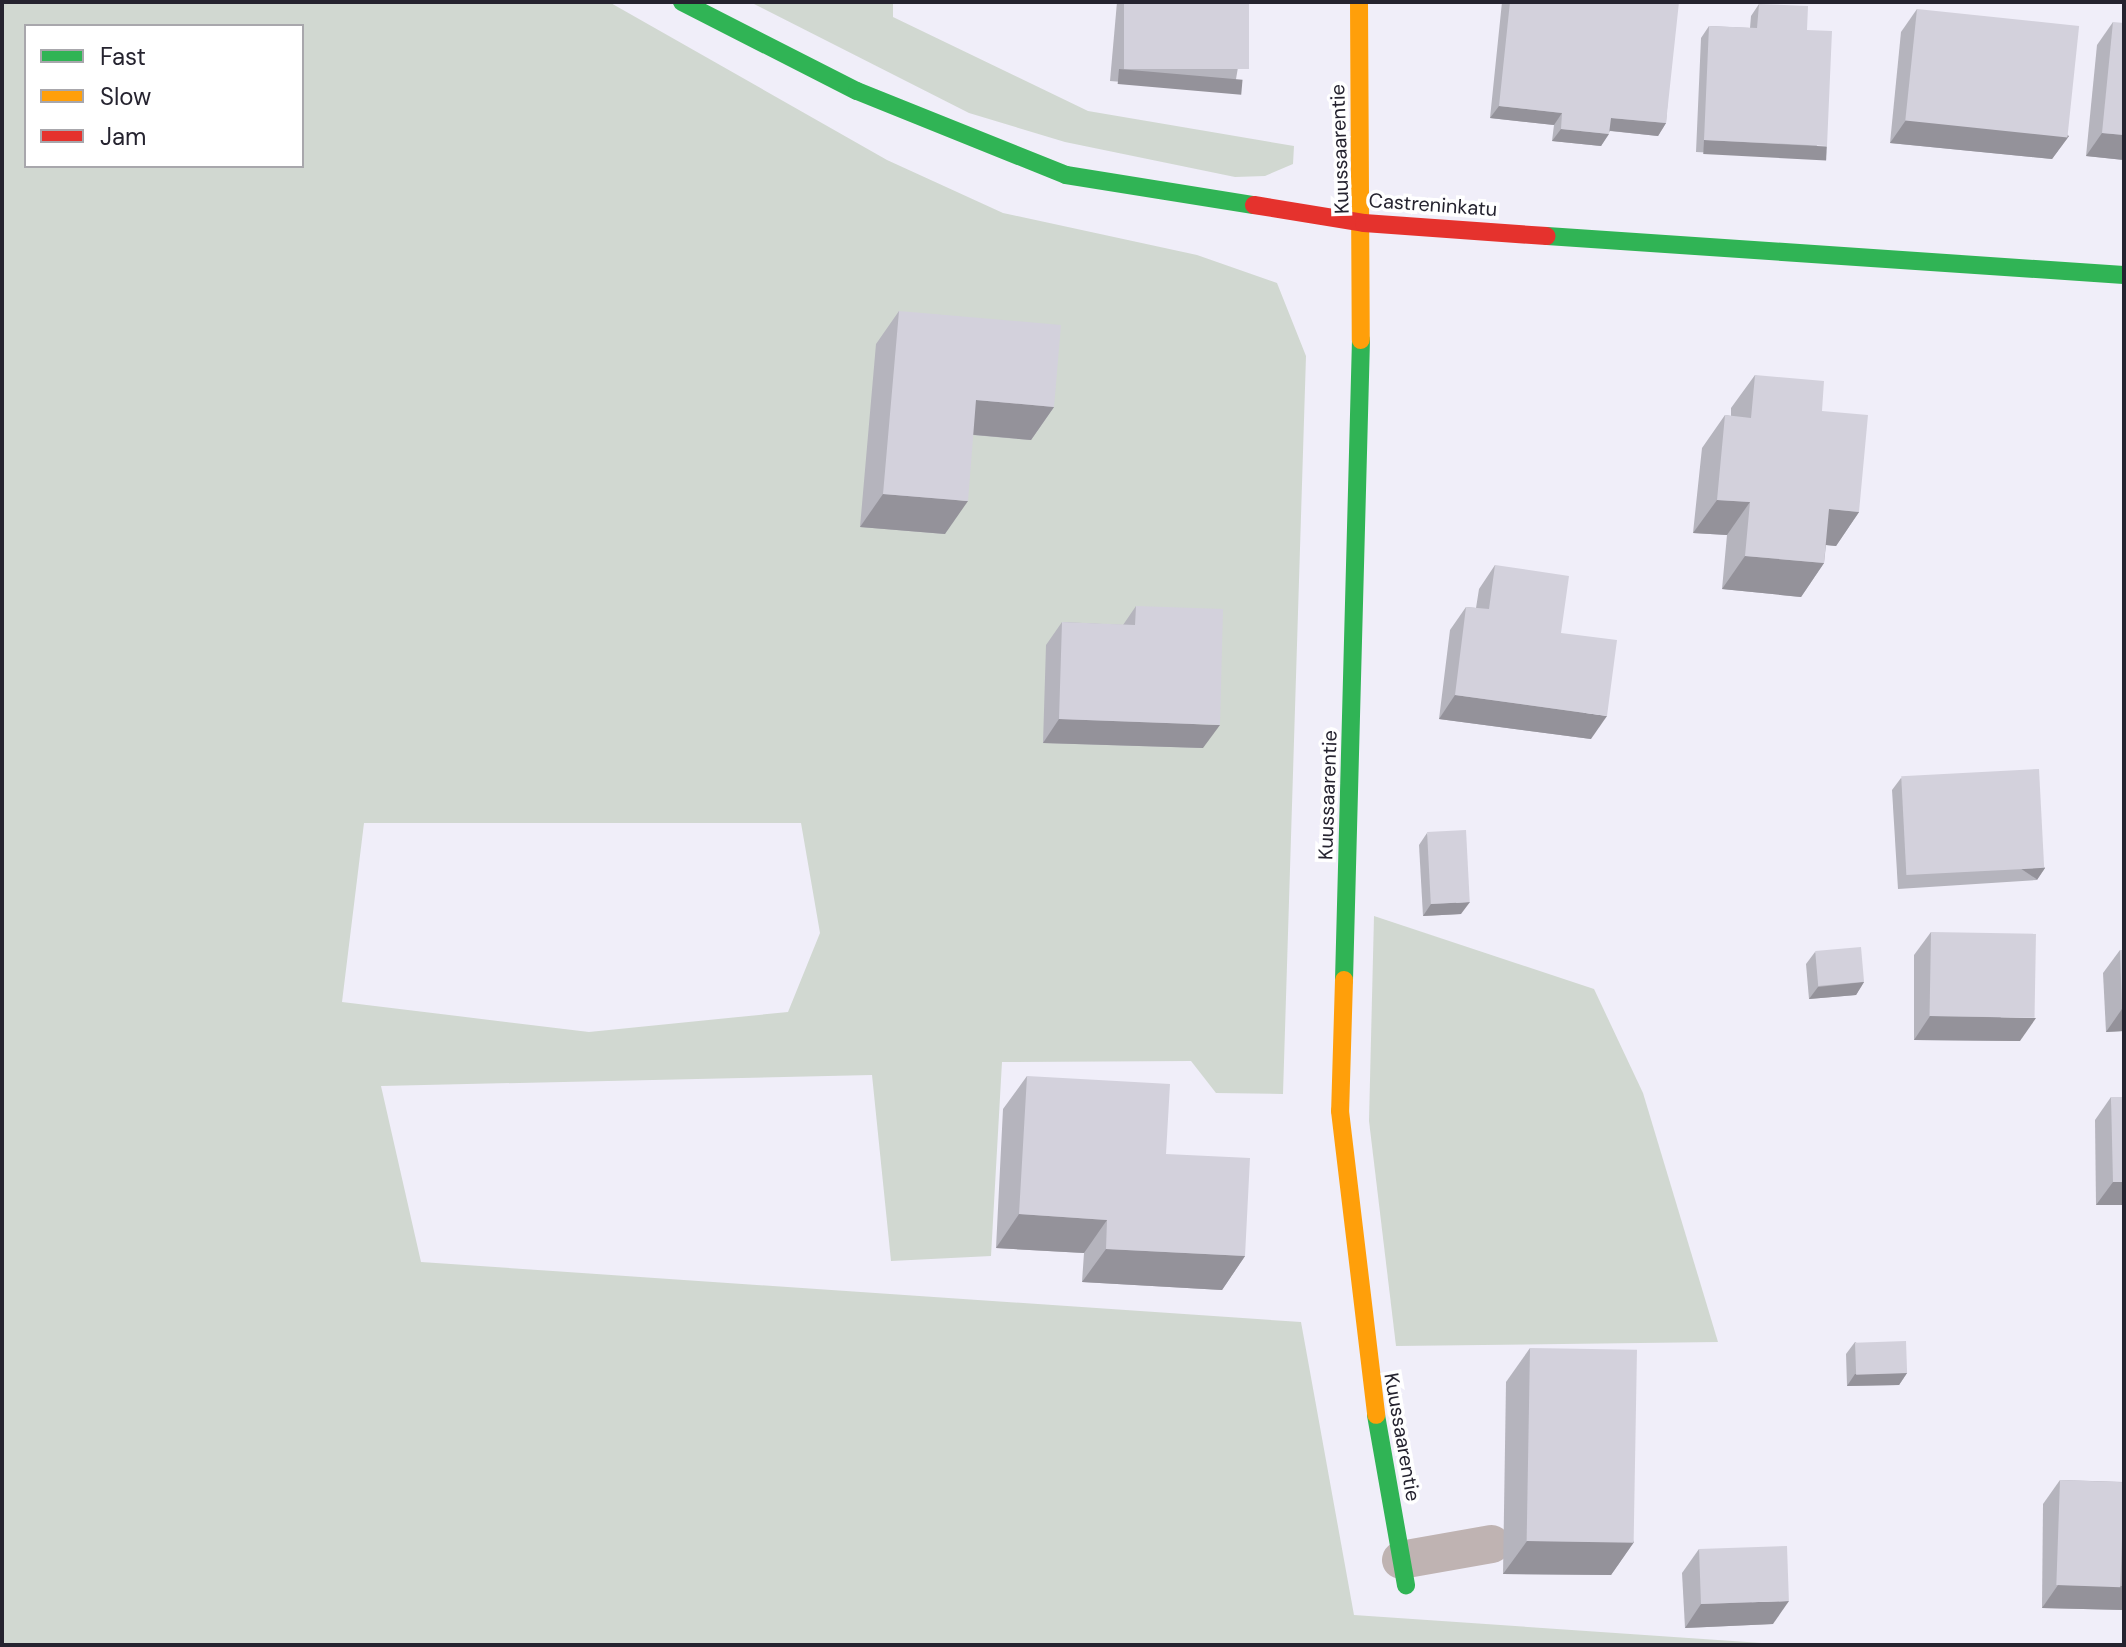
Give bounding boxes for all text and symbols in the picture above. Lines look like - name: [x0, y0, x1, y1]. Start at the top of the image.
- legend: [24, 24, 304, 168]
- text: Fast: [100, 41, 146, 72]
- text: Slow: [100, 81, 151, 112]
- street label: Kuussaarentie: [1326, 84, 1354, 214]
- text: Jam: [100, 121, 146, 152]
- street label: Castreninkatu: [1368, 189, 1498, 221]
- street label: Kuussaarentie: [1314, 730, 1342, 860]
- street label: Kuussaarentie: [1379, 1371, 1425, 1503]

